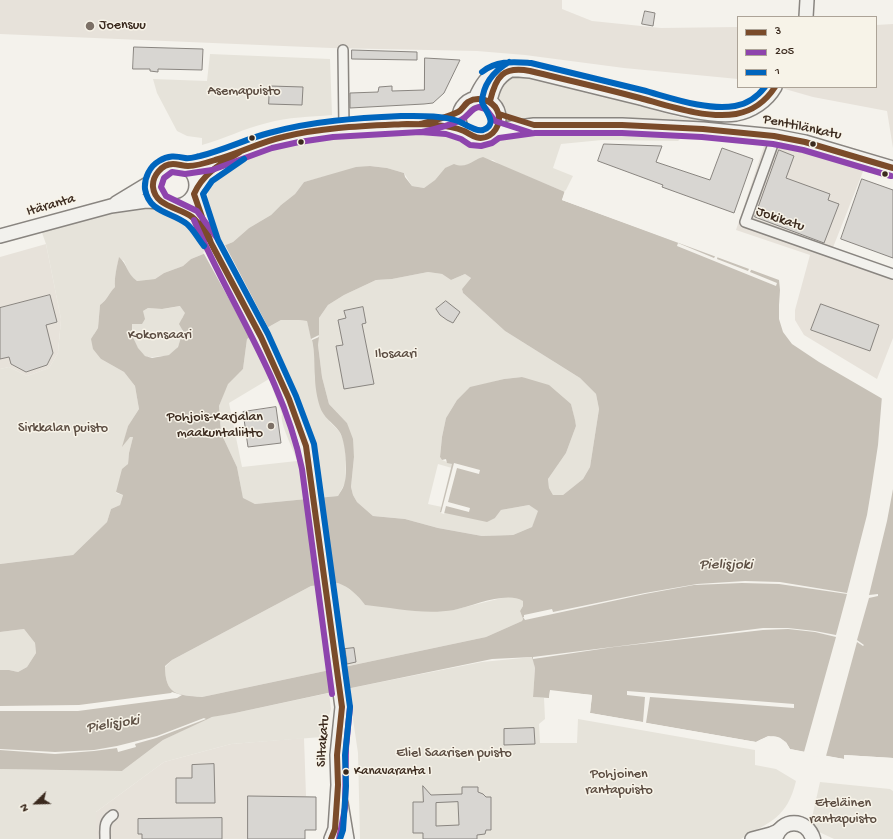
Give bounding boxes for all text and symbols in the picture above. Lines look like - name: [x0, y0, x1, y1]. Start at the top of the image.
- legend: [737, 16, 877, 88]
- place label: Joensuu: [99, 18, 146, 34]
- marker: Joensuu: [84, 20, 96, 32]
- text: 3: [775, 25, 781, 39]
- text: 205: [775, 45, 794, 59]
- text: 1: [775, 65, 780, 79]
- park label: Asemapuisto: [208, 84, 280, 100]
- street label: Penttilänkatu: [761, 111, 843, 145]
- unlabelled marker: [247, 133, 257, 143]
- unlabelled marker: [296, 137, 306, 147]
- unlabelled marker: [808, 139, 818, 149]
- unlabelled marker: [880, 169, 890, 179]
- street label: Itäranta: [25, 191, 77, 221]
- street label: Jokikatu: [754, 204, 806, 236]
- park label: Kokonsaari: [128, 328, 192, 344]
- park label: Ilosaari: [375, 347, 417, 363]
- place label: Pohjois-Karjalan maakuntaliitto: [167, 410, 263, 442]
- park label: Sirkkalan puisto: [18, 421, 108, 437]
- marker: Pohjois-Karjalan maakuntaliitto: [266, 421, 276, 431]
- water label: Pielisjoki: [699, 557, 753, 575]
- water label: Pielisjoki: [85, 712, 141, 738]
- street label: Siltakatu: [314, 714, 334, 768]
- park label: Eliel Saarisen puisto: [396, 746, 512, 762]
- place label: Kanavaranta I: [354, 764, 431, 780]
- marker: Kanavaranta I: [341, 767, 351, 777]
- park label: Pohjoinen rantapuisto: [585, 767, 653, 800]
- north arrow: [16, 783, 56, 823]
- park label: Eteläinen rantapuisto: [809, 796, 877, 828]
- text: N: [18, 802, 32, 813]

